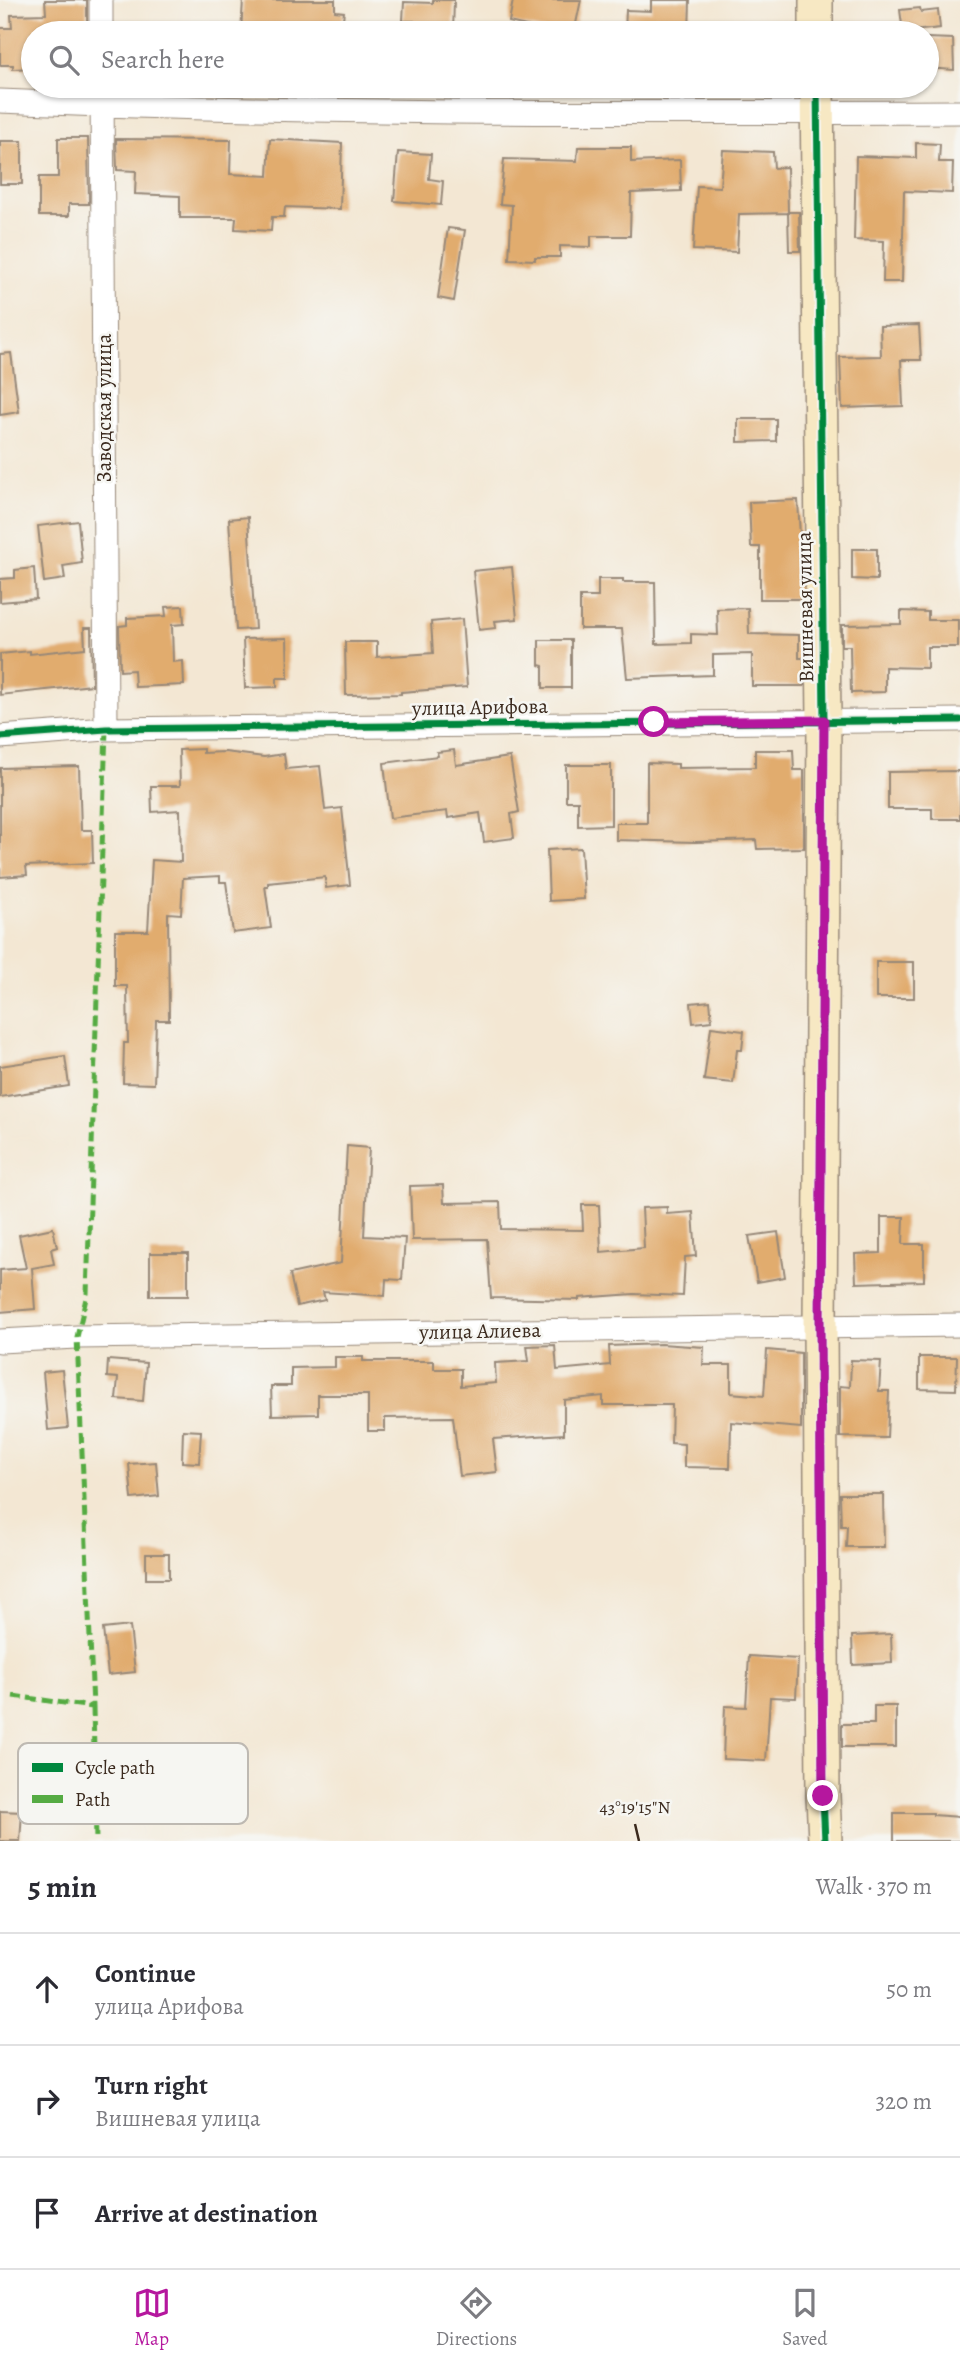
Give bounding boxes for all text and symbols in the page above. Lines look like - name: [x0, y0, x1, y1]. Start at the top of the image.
- search box: [21, 21, 939, 98]
- icon: search: [45, 41, 83, 79]
- text: Search here: [101, 42, 225, 77]
- street label: Заводская улица: [90, 333, 118, 482]
- street label: Вишневая улица: [790, 531, 820, 683]
- street label: улица Арифова: [411, 692, 549, 722]
- route start: [638, 706, 669, 737]
- street label: улица Алиева: [418, 1316, 542, 1346]
- legend: [18, 1743, 248, 1824]
- text: Cycle path: [75, 1755, 155, 1781]
- route end: [807, 1780, 838, 1811]
- text: Path: [75, 1787, 110, 1813]
- text: 43°19'15"N: [600, 1795, 670, 1819]
- text: 5 min: [28, 1867, 97, 1907]
- text: Walk · 370 m: [816, 1871, 932, 1902]
- text: Continue: [95, 1956, 196, 1991]
- icon: ahead: [28, 1970, 66, 2008]
- text: 50 m: [886, 1974, 932, 2005]
- text: улица Арифова: [95, 1991, 244, 2022]
- text: Turn right: [95, 2068, 208, 2103]
- icon: right: [28, 2082, 66, 2120]
- text: 320 m: [876, 2086, 932, 2117]
- text: Вишневая улица: [95, 2103, 261, 2134]
- icon: arrive: [28, 2194, 66, 2232]
- text: Arrive at destination: [95, 2196, 318, 2231]
- tab: Map: [133, 2284, 171, 2352]
- tab: Directions: [436, 2284, 517, 2352]
- tab: Saved: [782, 2284, 827, 2352]

